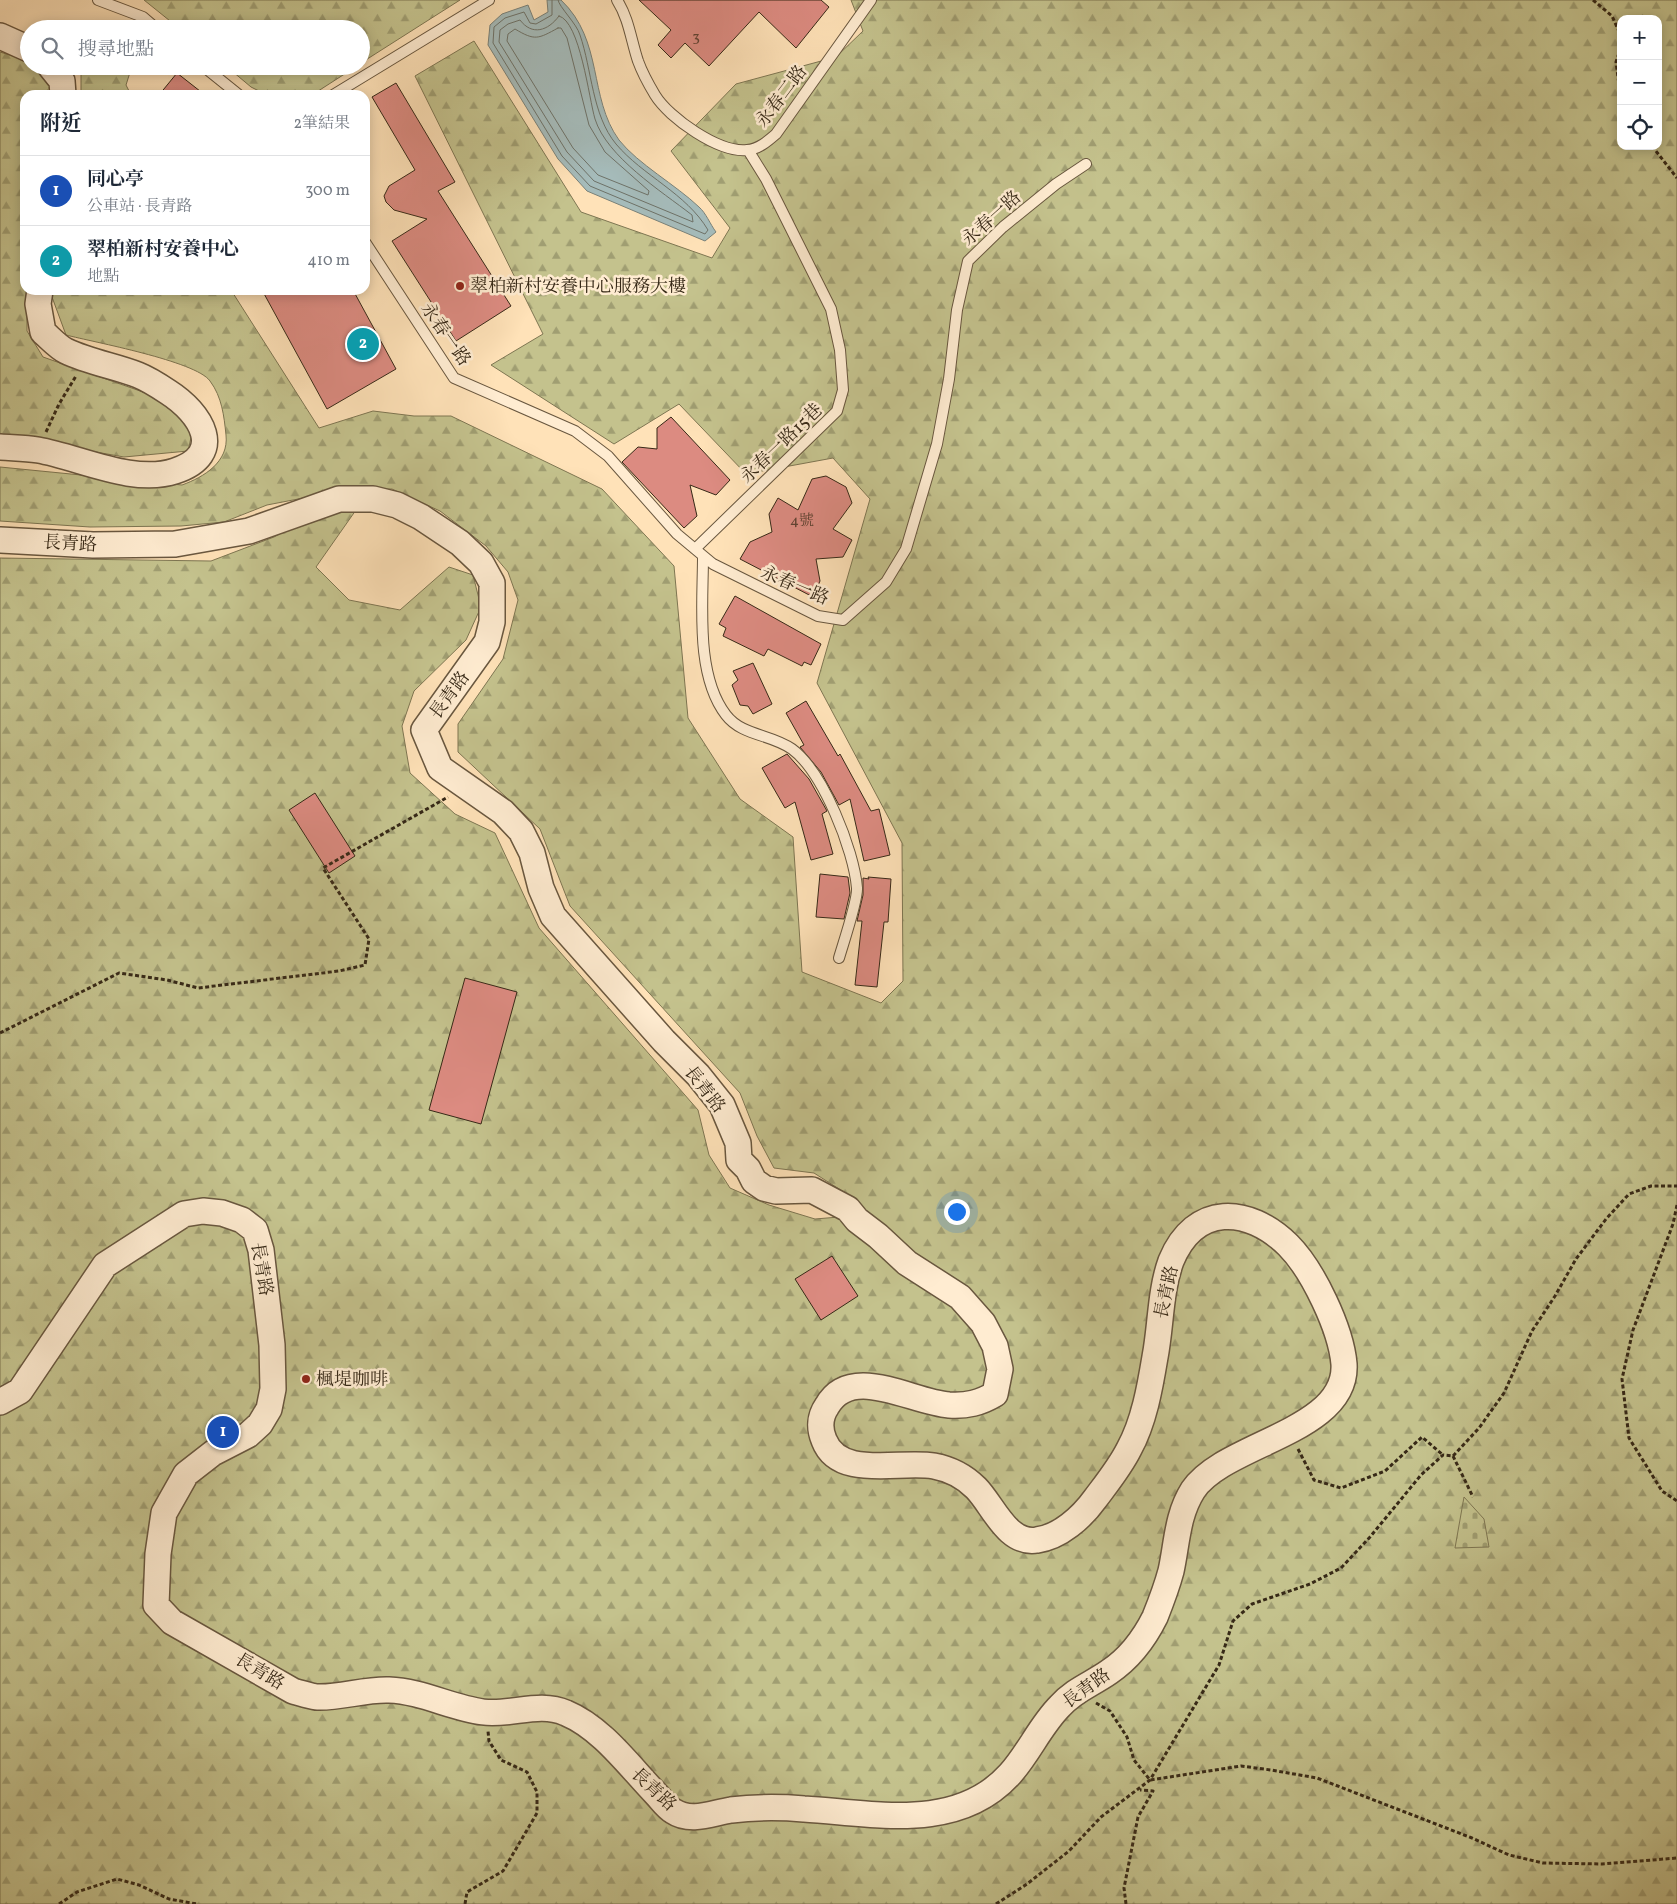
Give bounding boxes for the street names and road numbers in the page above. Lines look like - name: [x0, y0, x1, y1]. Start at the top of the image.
- street label: 永春二路: [751, 61, 814, 133]
- street label: 永春一路: [957, 186, 1027, 252]
- street label: 永春一路: [414, 298, 476, 372]
- street label: 永春一路15巷: [735, 398, 829, 490]
- street label: 長青路: [42, 531, 98, 558]
- street label: 永春一路: [756, 561, 832, 612]
- street label: 長青路: [424, 667, 476, 725]
- street label: 長青路: [677, 1061, 730, 1119]
- street label: 長青路: [244, 1241, 278, 1298]
- street label: 長青路: [1150, 1263, 1185, 1321]
- street label: 長青路: [230, 1648, 289, 1697]
- street label: 長青路: [1058, 1663, 1116, 1715]
- street label: 長青路: [625, 1763, 681, 1818]

